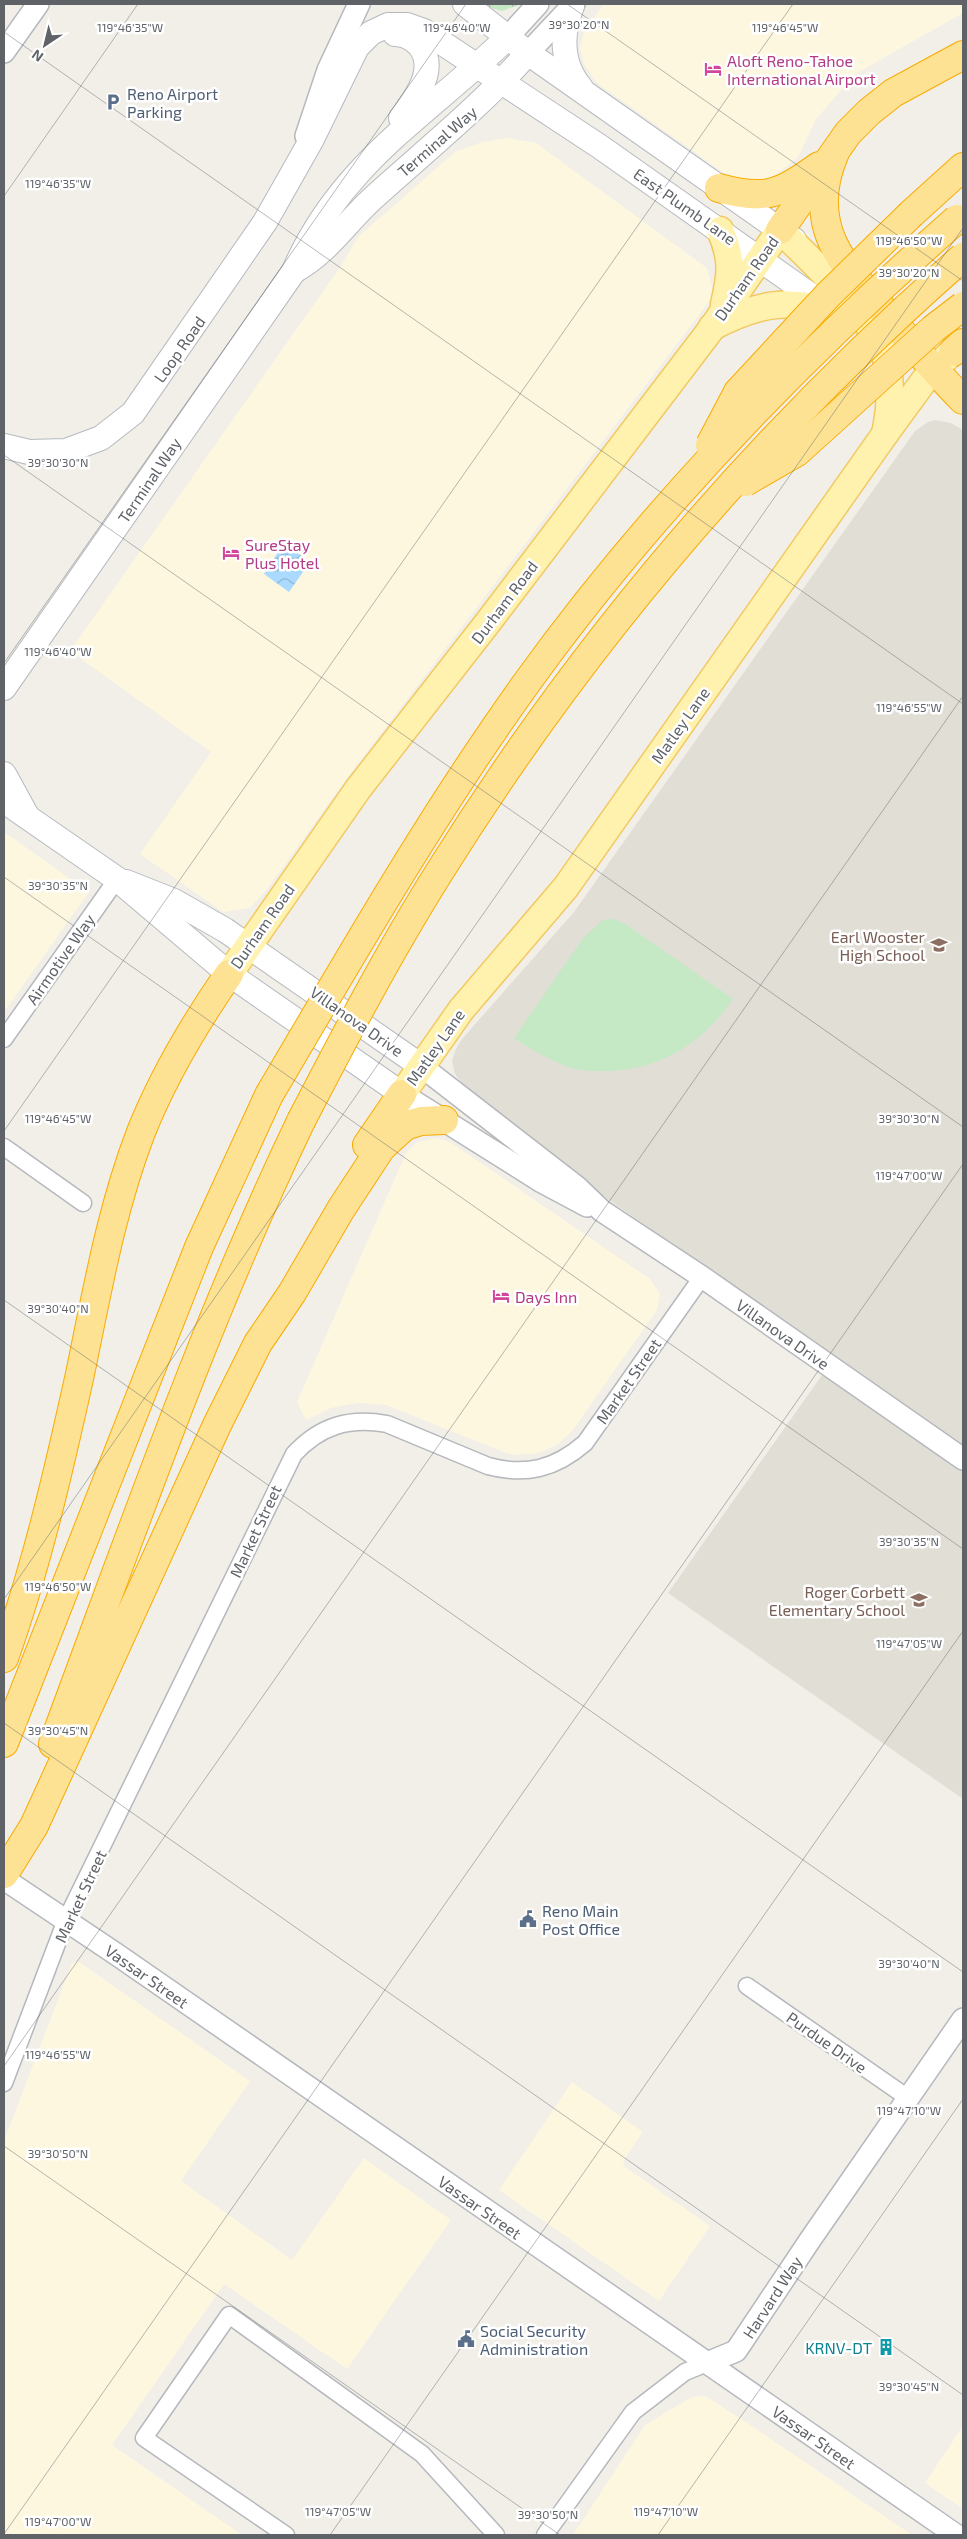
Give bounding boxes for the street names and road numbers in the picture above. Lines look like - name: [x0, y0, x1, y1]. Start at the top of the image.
- street label: Terminal Way: [394, 101, 481, 180]
- street label: East Plumb Lane: [630, 164, 740, 248]
- street label: Durham Road: [710, 232, 782, 324]
- street label: Loop Road: [149, 312, 209, 386]
- street label: Terminal Way: [114, 433, 185, 526]
- street label: Durham Road: [467, 557, 541, 647]
- street label: Matley Lane: [647, 683, 713, 767]
- street label: Durham Road: [226, 880, 298, 972]
- street label: Airmotive Way: [22, 910, 98, 1008]
- street label: Villanova Drive: [307, 982, 407, 1060]
- street label: Matley Lane: [402, 1005, 468, 1089]
- street label: Villanova Drive: [733, 1295, 833, 1373]
- street label: Market Street: [592, 1335, 664, 1427]
- street label: Market Street: [225, 1482, 285, 1580]
- street label: Market Street: [50, 1847, 110, 1945]
- street label: Vassar Street: [102, 1940, 192, 2012]
- street label: Purdue Drive: [783, 2007, 871, 2077]
- street label: Vassar Street: [435, 2171, 525, 2243]
- street label: Harvard Way: [738, 2252, 806, 2342]
- street label: Vassar Street: [769, 2401, 859, 2473]

